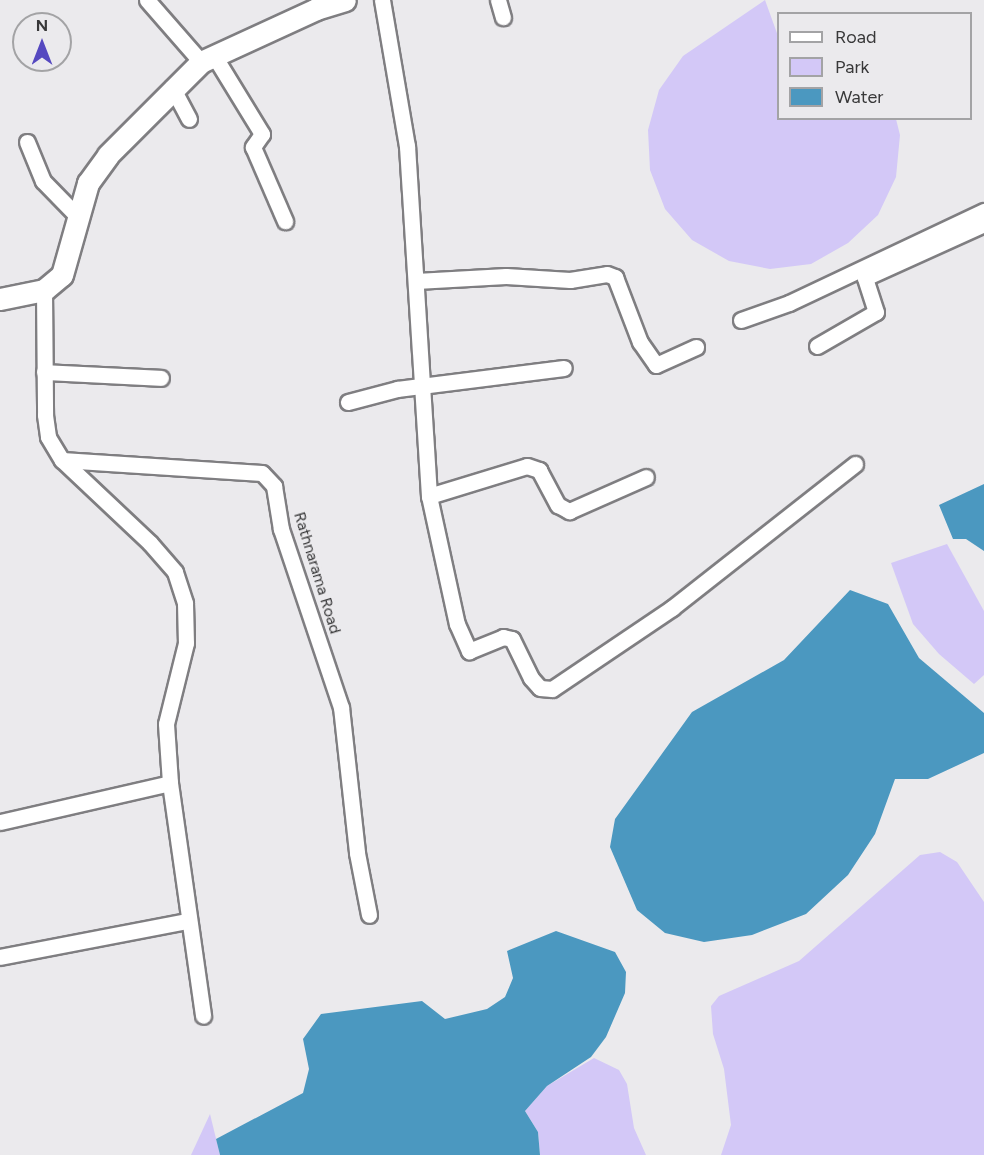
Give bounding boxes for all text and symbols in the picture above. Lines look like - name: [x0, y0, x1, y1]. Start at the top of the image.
- north arrow: [12, 12, 72, 72]
- legend: [777, 12, 972, 120]
- text: N: [36, 16, 48, 35]
- text: Road: [835, 26, 876, 48]
- text: Park: [835, 56, 869, 78]
- text: Water: [835, 86, 883, 108]
- street label: Rathnarama Road: [289, 510, 345, 636]

